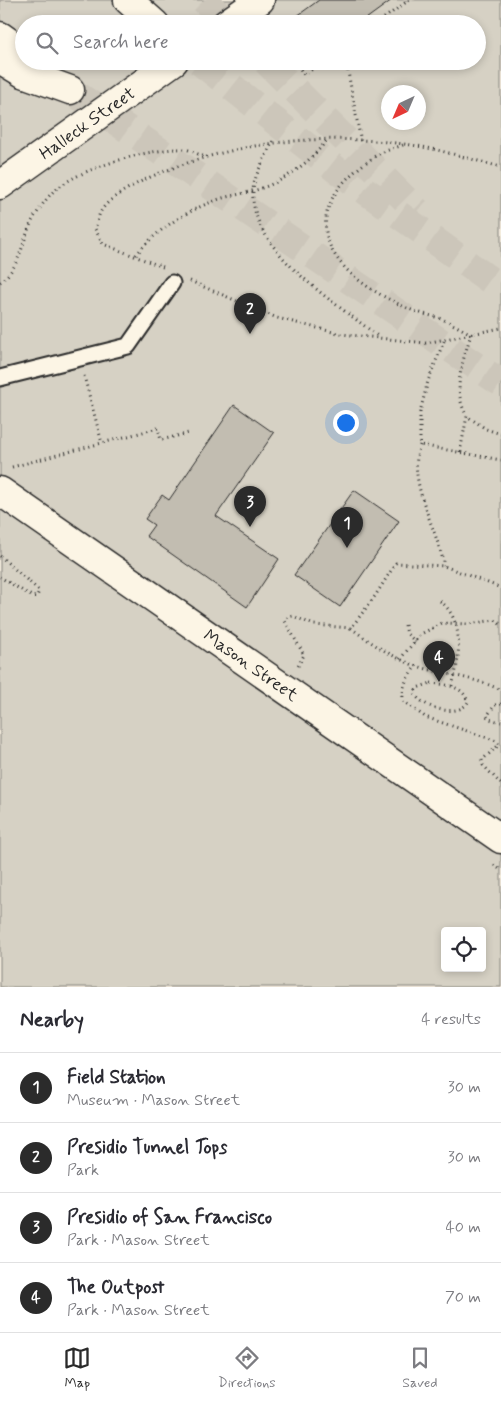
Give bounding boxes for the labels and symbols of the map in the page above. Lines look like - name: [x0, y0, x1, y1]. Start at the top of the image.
- street label: Halleck Street: [35, 82, 141, 166]
- north arrow: [381, 85, 426, 130]
- pin: 2: [234, 293, 266, 334]
- your location: [333, 410, 359, 436]
- pin: 3: [234, 486, 266, 527]
- pin: 1: [331, 507, 363, 548]
- street label: Mason Street: [198, 624, 303, 708]
- pin: 4: [423, 641, 455, 682]

